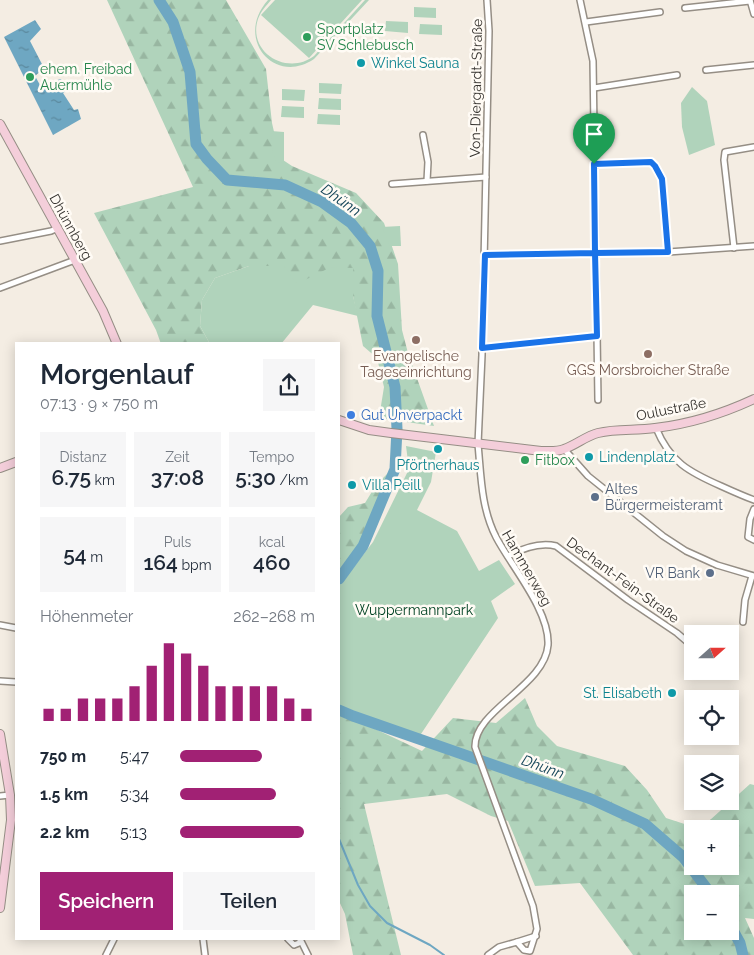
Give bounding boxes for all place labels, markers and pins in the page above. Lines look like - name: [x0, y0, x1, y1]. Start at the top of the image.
- place label: Sportplatz SV Schlebusch: [317, 21, 414, 53]
- marker: Sportplatz SV Schlebusch: [301, 31, 313, 43]
- place label: Winkel Sauna: [371, 55, 459, 71]
- marker: Winkel Sauna: [355, 57, 367, 69]
- place label: ehem. Freibad Auermühle: [40, 61, 132, 93]
- marker: ehem. Freibad Auermühle: [24, 71, 36, 83]
- pin: [573, 113, 615, 164]
- marker: Evangelische Tageseinrichtung: [410, 334, 422, 346]
- place label: Evangelische Tageseinrichtung: [360, 348, 472, 380]
- marker: GGS Morsbroicher Straße: [642, 348, 654, 360]
- place label: GGS Morsbroicher Straße: [567, 362, 729, 378]
- place label: Gut Unverpackt: [361, 407, 463, 423]
- marker: Gut Unverpackt: [345, 409, 357, 421]
- marker: Pförtnerhaus: [432, 443, 444, 455]
- place label: Lindenplatz: [599, 449, 675, 465]
- marker: Lindenplatz: [583, 451, 595, 463]
- place label: Fitbox: [535, 452, 575, 468]
- marker: Fitbox: [519, 454, 531, 466]
- place label: Pförtnerhaus: [396, 457, 480, 473]
- place label: Villa Peill: [362, 477, 421, 493]
- marker: Villa Peill: [346, 479, 358, 491]
- place label: Altes Bürgermeisteramt: [605, 481, 723, 513]
- marker: Altes Bürgermeisteramt: [589, 491, 601, 503]
- place label: VR Bank: [645, 565, 701, 581]
- marker: VR Bank: [704, 567, 716, 579]
- place label: St. Elisabeth: [583, 685, 662, 701]
- marker: St. Elisabeth: [666, 687, 678, 699]

